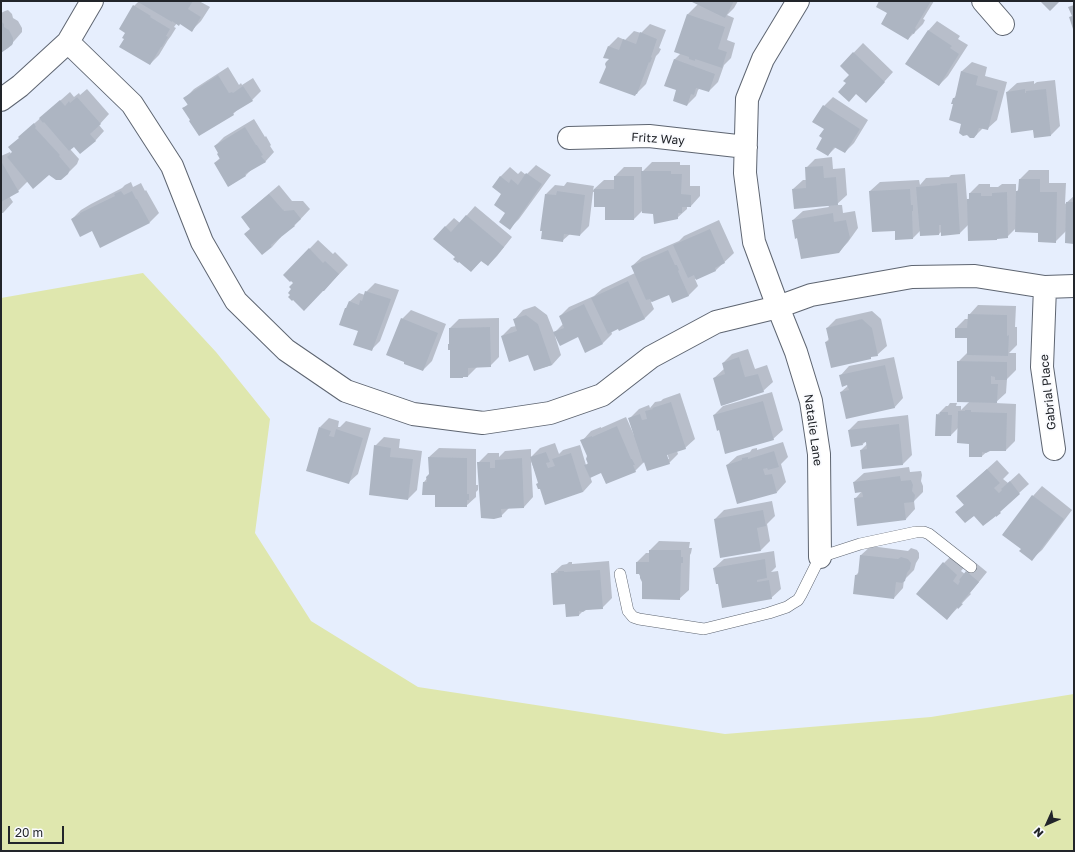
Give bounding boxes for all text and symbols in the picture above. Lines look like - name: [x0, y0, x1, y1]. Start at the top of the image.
- street label: Fritz Way: [631, 130, 685, 148]
- street label: Gabrial Place: [1037, 353, 1059, 431]
- street label: Natalie Lane: [801, 393, 825, 467]
- north arrow: [1027, 804, 1067, 844]
- scale bar: [10, 818, 66, 844]
- text: 20 m: [15, 825, 43, 840]
- text: N: [1031, 825, 1046, 840]

